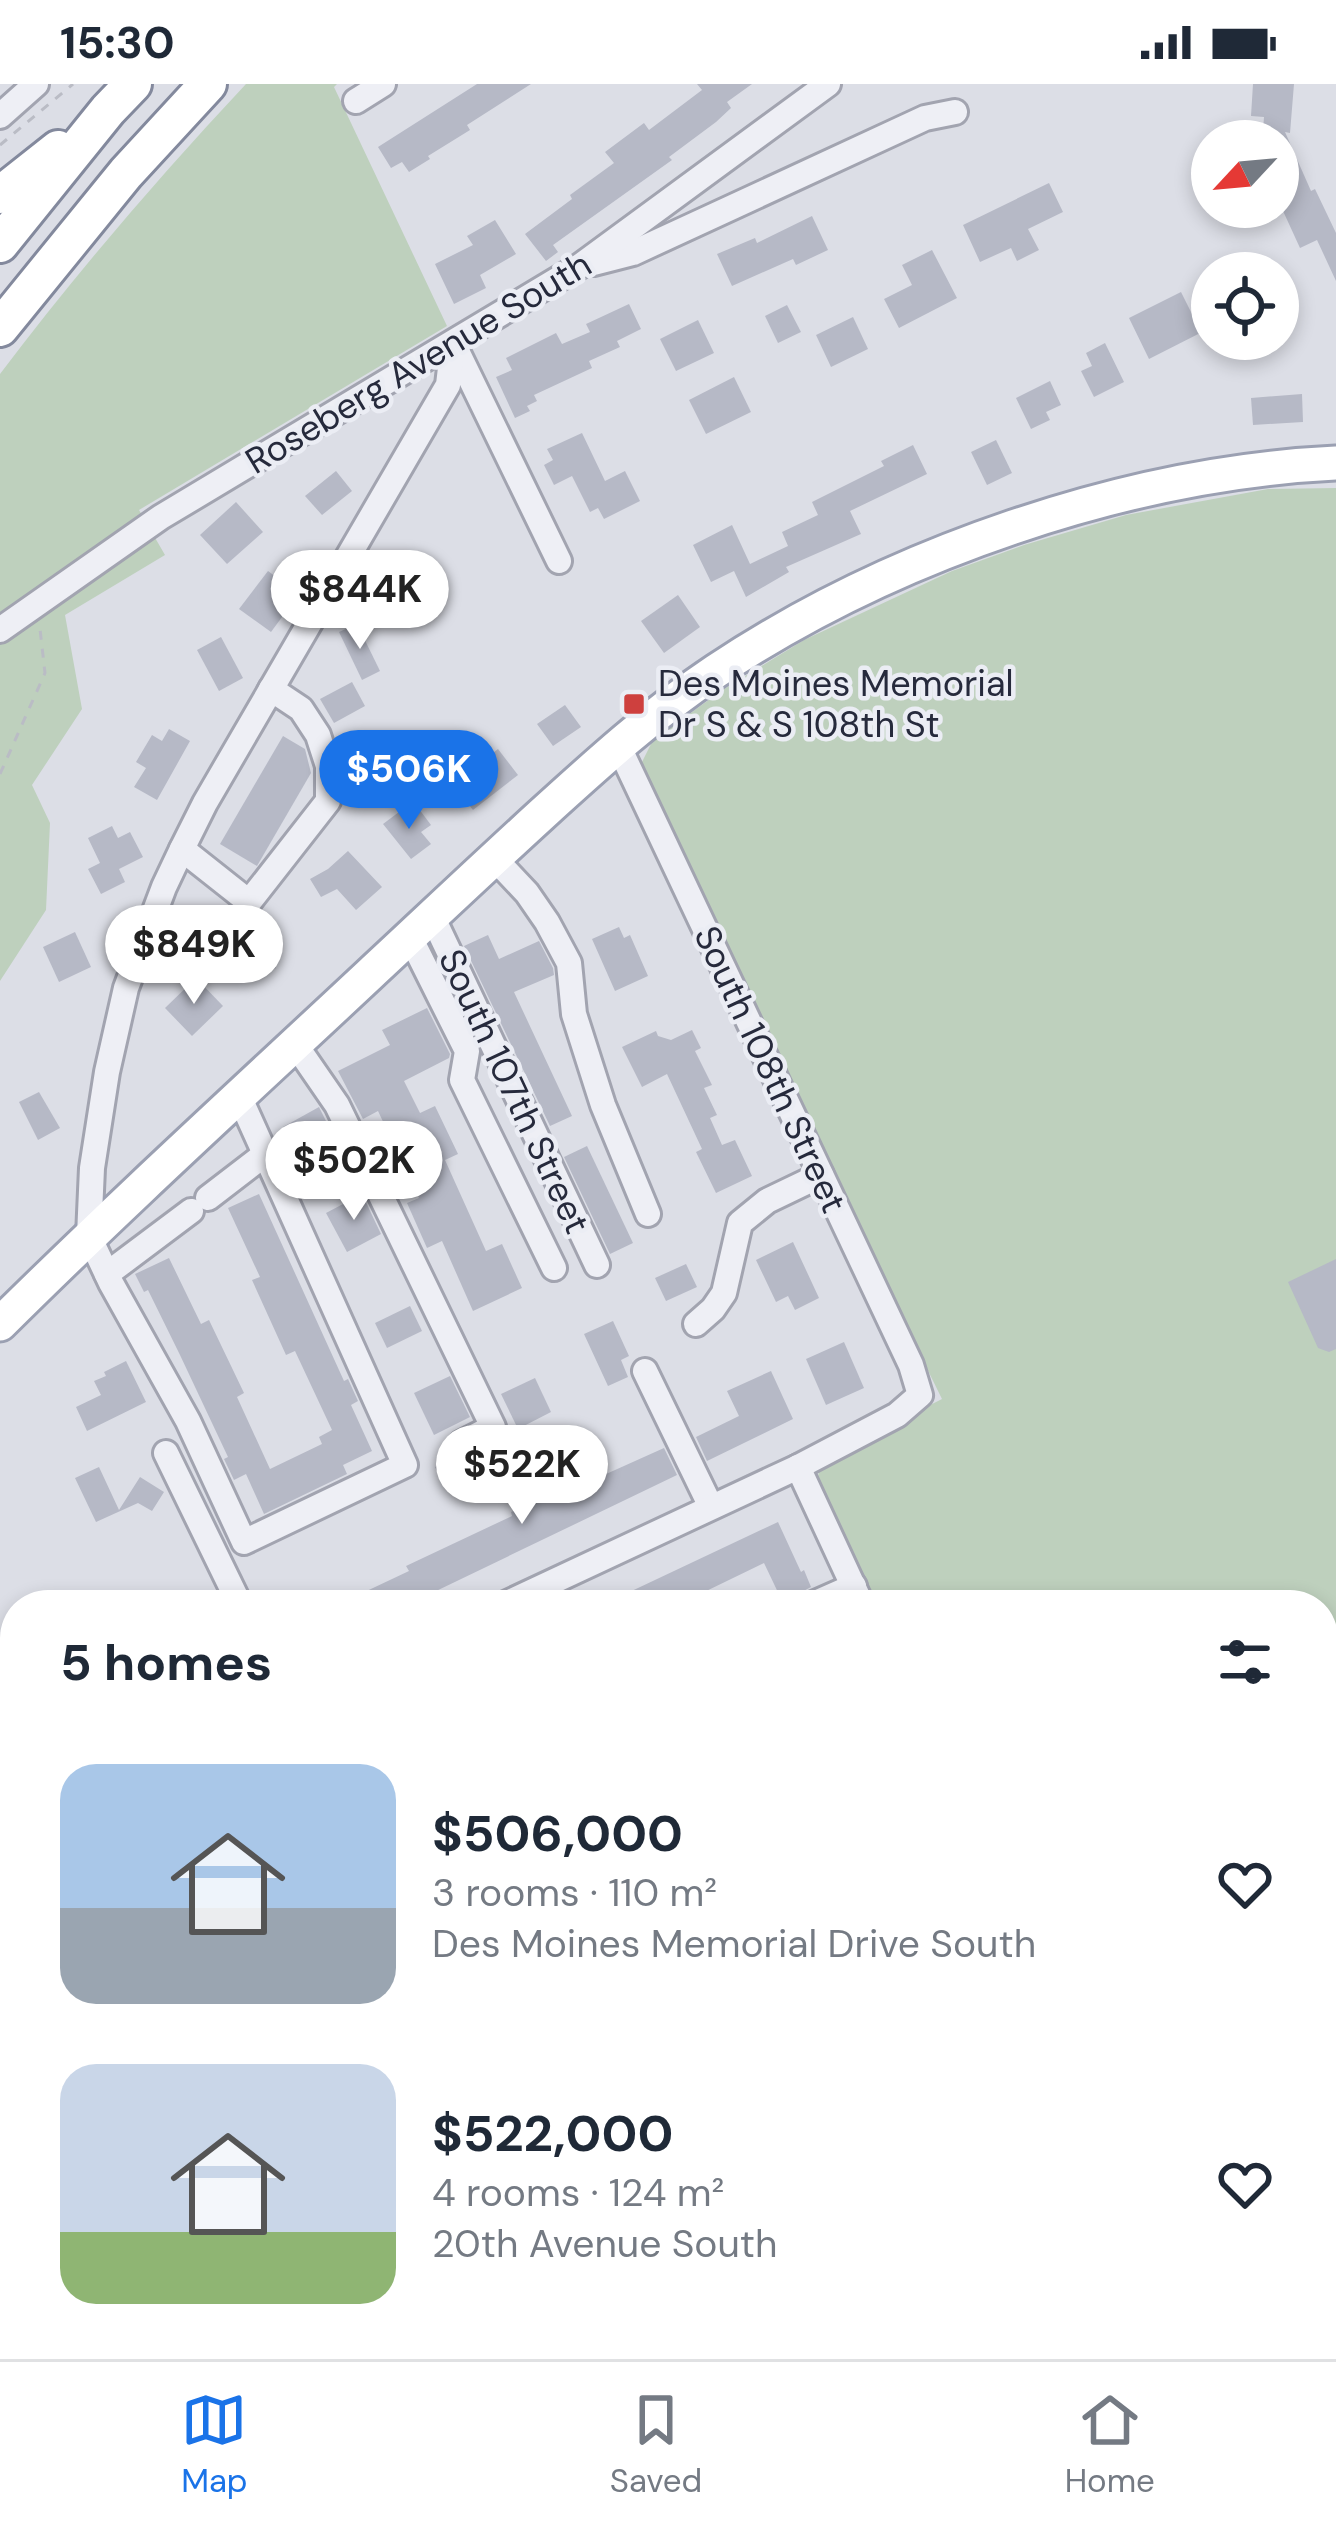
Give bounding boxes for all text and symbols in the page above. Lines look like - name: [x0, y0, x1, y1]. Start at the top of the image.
- text: 15:30: [60, 13, 175, 72]
- north arrow: [1191, 120, 1299, 228]
- map controls: [1191, 120, 1299, 360]
- street label: Roseberg Avenue South: [237, 240, 600, 484]
- button: locate: [1191, 252, 1299, 360]
- pin: $844K: [276, 550, 444, 652]
- text: $844K: [298, 563, 422, 614]
- place label: Des Moines Memorial Dr S & S 108th St: [658, 660, 1014, 748]
- marker: Des Moines Memorial Dr S & S 108th St: [621, 691, 647, 717]
- pin: $506K: [325, 730, 493, 832]
- text: $506K: [346, 743, 472, 794]
- pin: $849K: [110, 905, 278, 1007]
- text: $849K: [132, 918, 256, 969]
- street label: South 108th Street: [683, 918, 858, 1220]
- street label: South 107th Street: [428, 942, 601, 1241]
- pin: $502K: [270, 1121, 438, 1223]
- text: $502K: [292, 1134, 416, 1185]
- pin: $522K: [438, 1425, 606, 1527]
- text: $522K: [463, 1438, 581, 1489]
- text: 5 homes: [60, 1629, 272, 1696]
- icon: filters: [1212, 1629, 1278, 1695]
- text: $506,000: [432, 1800, 683, 1867]
- icon: home: [156, 1812, 300, 1956]
- icon: heart: [1212, 1851, 1278, 1917]
- text: 3 rooms · 110 m²: [432, 1867, 717, 1918]
- text: Des Moines Memorial Drive South: [432, 1918, 1036, 1969]
- text: $522,000: [432, 2100, 673, 2167]
- icon: home: [156, 2112, 300, 2256]
- icon: heart: [1212, 2151, 1278, 2217]
- text: 4 rooms · 124 m²: [432, 2167, 724, 2218]
- text: 20th Avenue South: [432, 2218, 778, 2269]
- tab: Map: [181, 2387, 248, 2502]
- tab: Saved: [610, 2387, 702, 2502]
- tab: Home: [1065, 2387, 1155, 2502]

